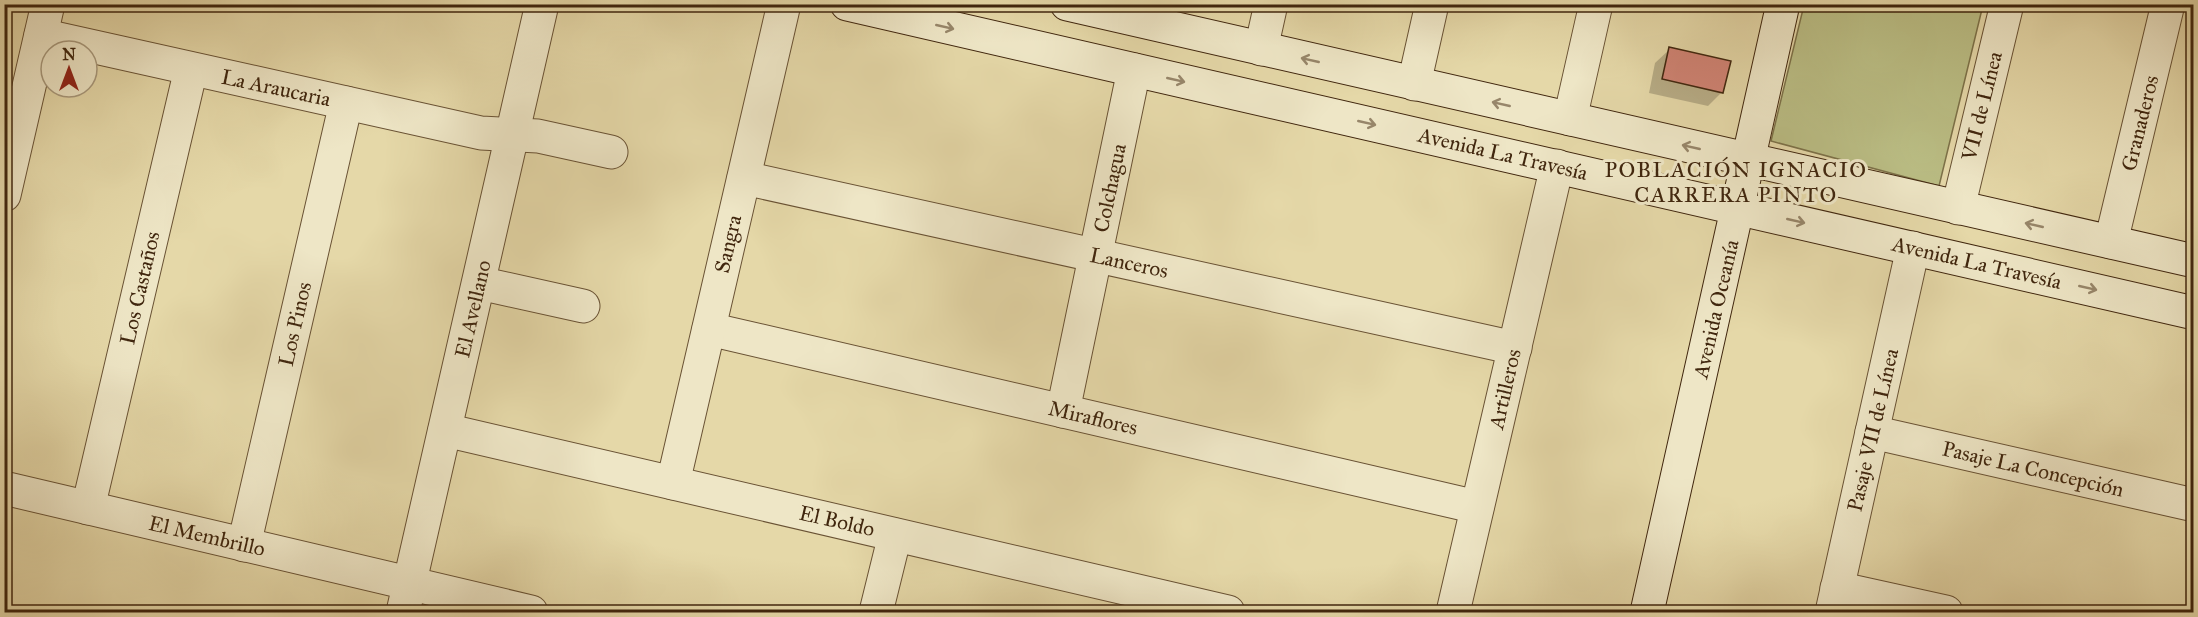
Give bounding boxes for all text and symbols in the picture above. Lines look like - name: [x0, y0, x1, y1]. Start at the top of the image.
- one-way arrow: [936, 21, 955, 33]
- north arrow: [39, 39, 99, 99]
- text: N: [62, 45, 76, 64]
- street label: VII de Línea: [1956, 49, 2008, 164]
- one-way arrow: [1301, 54, 1320, 66]
- street label: La Araucaria: [219, 64, 333, 112]
- street label: Granaderos: [2116, 72, 2164, 174]
- one-way arrow: [1167, 74, 1186, 86]
- one-way arrow: [1491, 97, 1510, 109]
- one-way arrow: [1356, 118, 1376, 129]
- street label: Avenida La Travesía: [1415, 122, 1590, 186]
- street label: Colchagua: [1088, 141, 1132, 235]
- one-way arrow: [1681, 141, 1700, 153]
- district label: POBLACIÓN IGNACIO CARRERA PINTO: [1604, 156, 1868, 208]
- street label: Sangra: [709, 212, 747, 276]
- one-way arrow: [1786, 215, 1805, 227]
- one-way arrow: [2025, 219, 2044, 230]
- street label: Los Castaños: [114, 229, 166, 347]
- street label: Avenida La Travesía: [1889, 231, 2064, 295]
- street label: Avenida Oceanía: [1687, 237, 1745, 382]
- street label: Lanceros: [1087, 242, 1171, 284]
- street label: El Avellano: [449, 257, 497, 360]
- street label: Los Pinos: [273, 279, 317, 369]
- one-way arrow: [2078, 283, 2097, 295]
- street label: Artilleros: [1483, 346, 1527, 433]
- street label: Pasaje VII de Línea: [1842, 346, 1904, 514]
- street label: Miraflores: [1046, 395, 1140, 441]
- street label: Pasaje La Concepción: [1940, 435, 2126, 503]
- street label: El Boldo: [797, 500, 878, 542]
- street label: El Membrillo: [146, 510, 268, 562]

